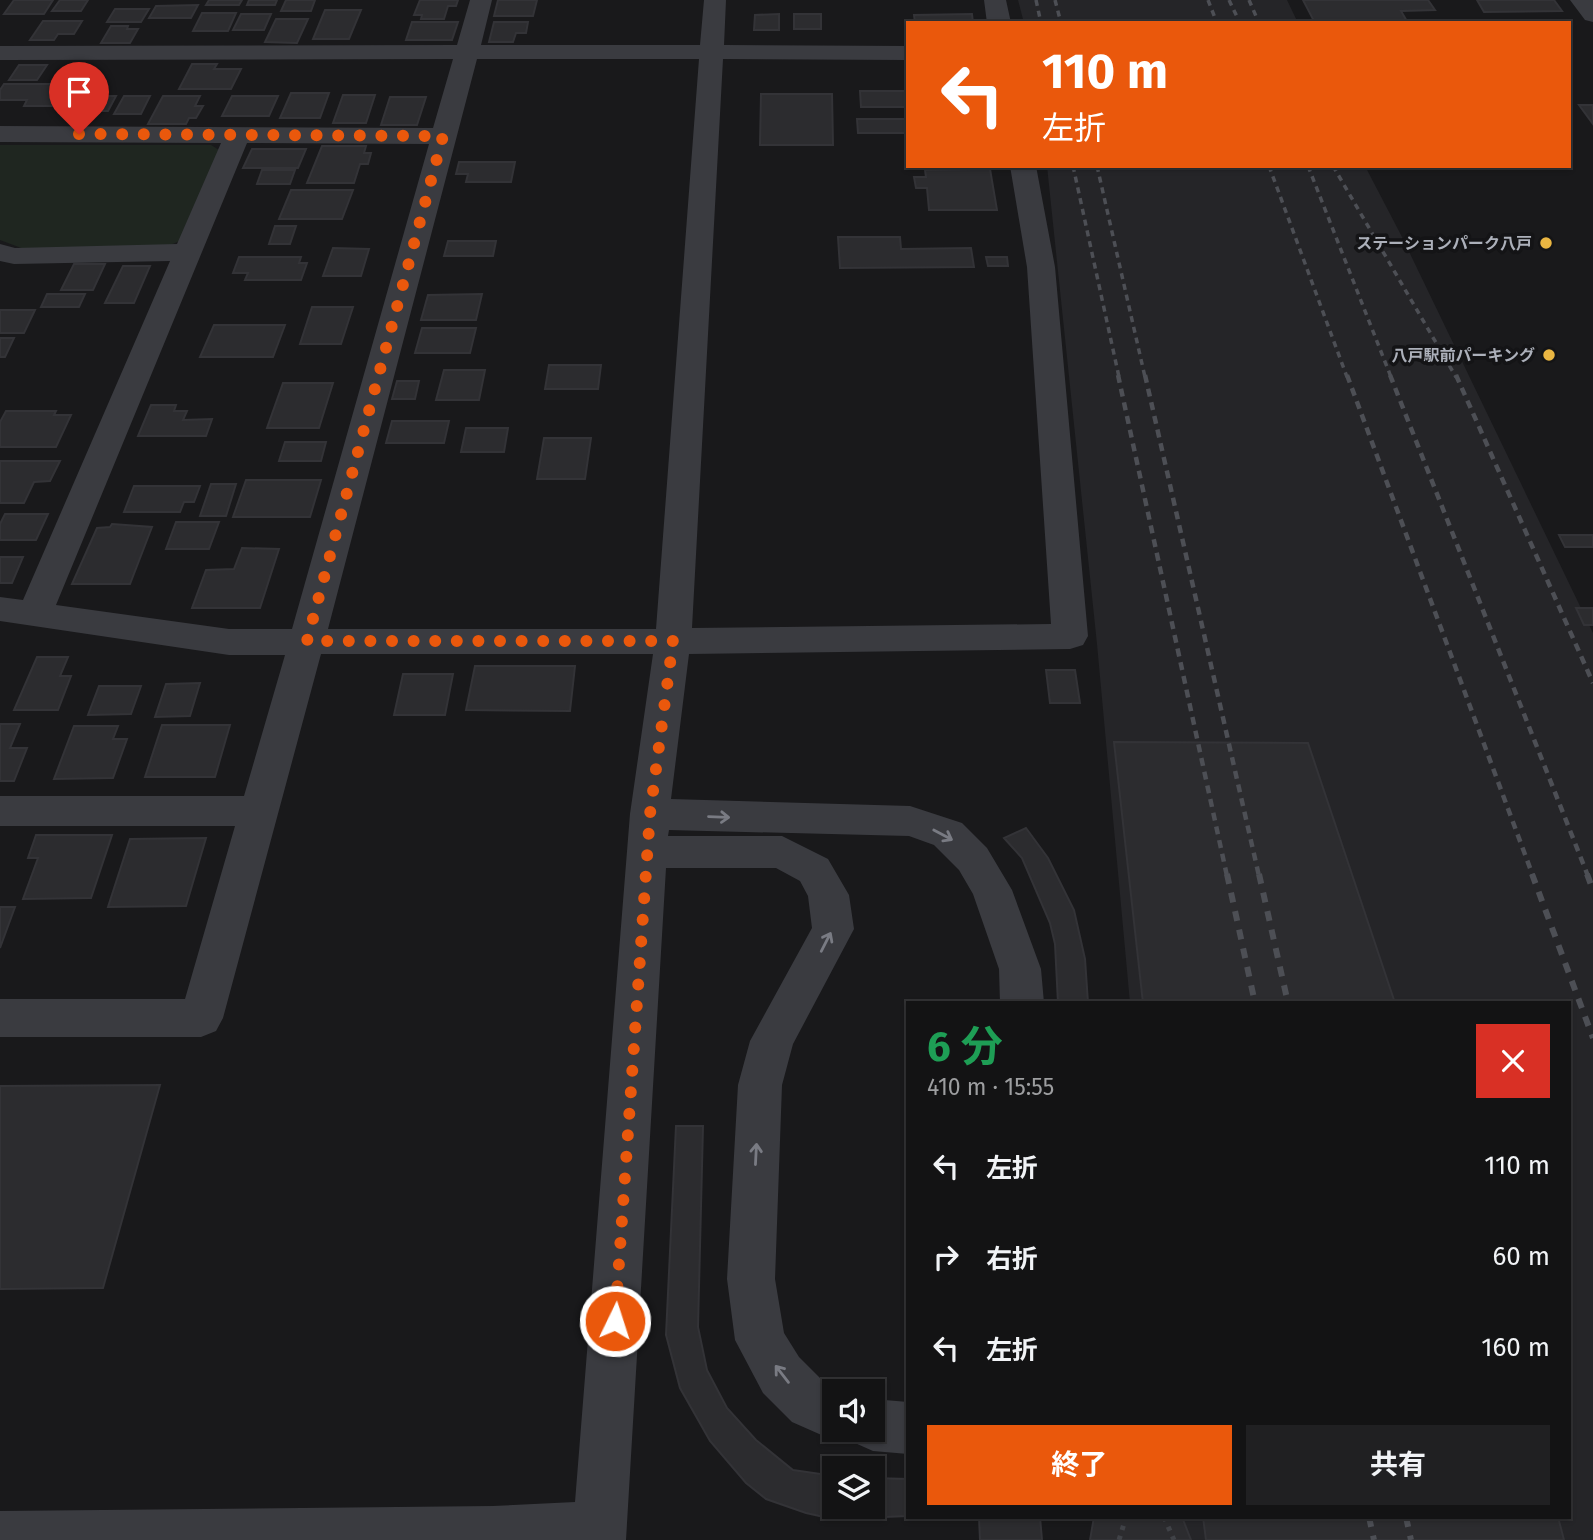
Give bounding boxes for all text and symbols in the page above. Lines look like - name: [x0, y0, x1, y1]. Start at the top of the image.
- text: 110 m: [1042, 42, 1168, 101]
- icon: left: [927, 49, 1018, 140]
- pin: [49, 62, 109, 134]
- icon: arrive: [60, 73, 98, 111]
- text: 左折: [1042, 109, 1106, 147]
- place label: ステーションパーク八戸: [1356, 234, 1532, 253]
- marker: ステーションパーク八戸: [1538, 235, 1554, 251]
- place label: 八戸駅前パーキング: [1391, 346, 1535, 365]
- marker: 八戸駅前パーキング: [1541, 347, 1557, 363]
- one-way arrow: [707, 810, 730, 823]
- one-way arrow: [932, 828, 953, 842]
- one-way arrow: [819, 932, 833, 953]
- text: 6 分: [927, 1022, 1003, 1072]
- button: close: [1476, 1024, 1550, 1098]
- text: 410 m · 15:55: [927, 1073, 1054, 1101]
- one-way arrow: [750, 1143, 763, 1166]
- icon: left: [927, 1147, 965, 1185]
- text: 110 m: [1484, 1150, 1550, 1181]
- text: 左折: [986, 1153, 1038, 1184]
- icon: right: [927, 1238, 965, 1276]
- text: 60 m: [1492, 1241, 1550, 1272]
- text: 右折: [986, 1244, 1038, 1275]
- position arrow: [578, 1284, 652, 1358]
- icon: left: [927, 1329, 965, 1367]
- text: 160 m: [1481, 1332, 1550, 1363]
- text: 左折: [986, 1335, 1038, 1366]
- one-way arrow: [775, 1365, 790, 1383]
- map controls: [822, 1379, 885, 1519]
- button: sound: [822, 1379, 885, 1442]
- button: 終了: [927, 1425, 1232, 1505]
- button: 共有: [1246, 1425, 1550, 1505]
- button: layers: [822, 1456, 885, 1519]

